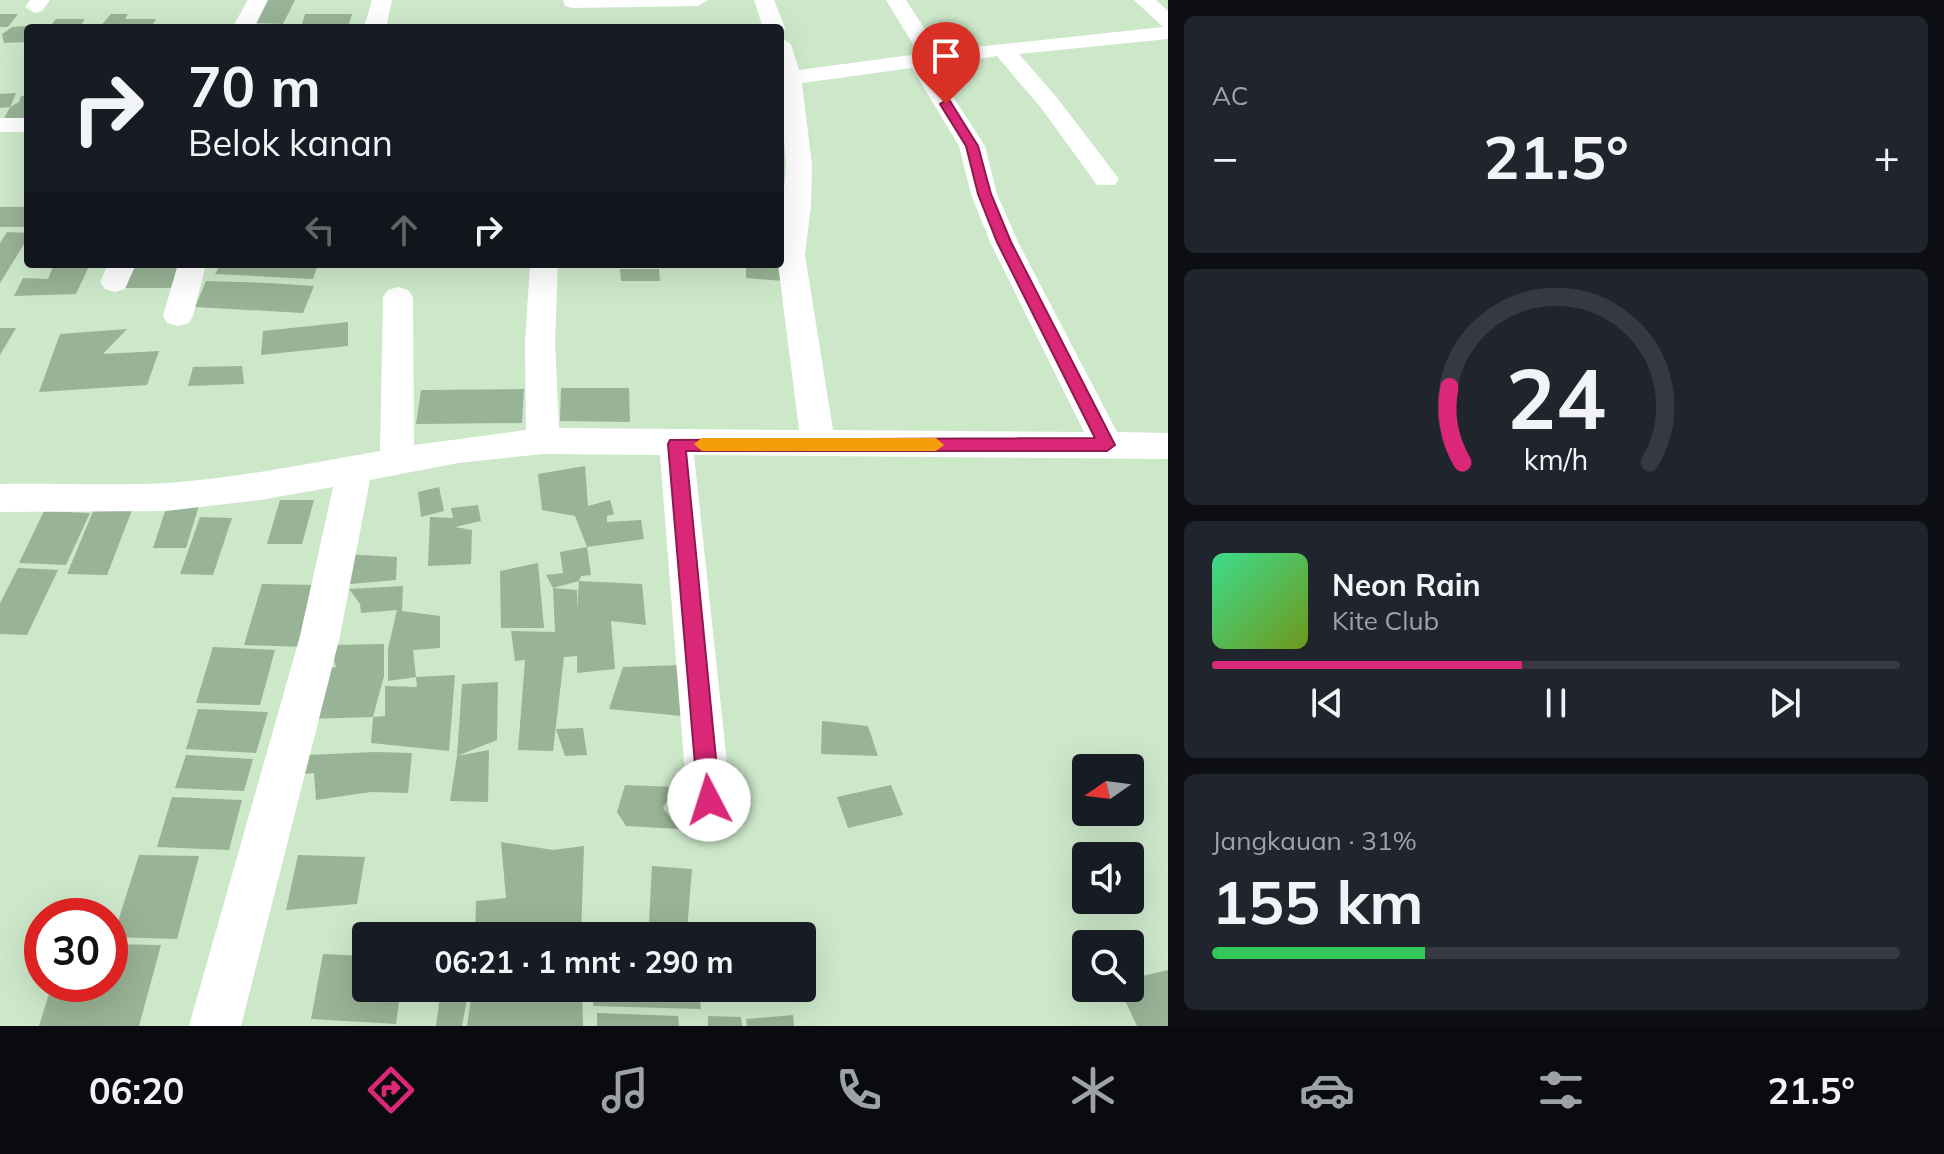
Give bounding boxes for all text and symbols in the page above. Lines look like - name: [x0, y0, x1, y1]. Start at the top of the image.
- pin: [912, 22, 980, 104]
- icon: arrive: [924, 34, 968, 78]
- text: 70 m: [188, 51, 321, 121]
- icon: right: [56, 56, 160, 160]
- text: AC: [1212, 79, 1249, 112]
- text: 21.5°: [1483, 119, 1629, 194]
- text: Belok kanan: [188, 120, 393, 165]
- text: −: [1212, 129, 1238, 184]
- text: +: [1874, 129, 1900, 184]
- icon: left: [298, 208, 342, 252]
- icon: ahead: [382, 208, 426, 252]
- icon: right: [466, 208, 510, 252]
- text: 24: [1506, 344, 1606, 449]
- text: km/h: [1524, 441, 1588, 477]
- text: Neon Rain: [1332, 566, 1481, 604]
- text: Kite Club: [1332, 604, 1439, 637]
- icon: previous: [1305, 681, 1349, 725]
- icon: pause: [1534, 681, 1578, 725]
- icon: next: [1763, 681, 1807, 725]
- north arrow: [1072, 754, 1144, 826]
- map controls: [1072, 754, 1144, 1002]
- position arrow: [667, 758, 751, 842]
- text: Jangkauan · 31%: [1212, 824, 1417, 857]
- button: sound: [1072, 842, 1144, 914]
- text: 155 km: [1212, 864, 1424, 939]
- speed limit sign: 30: [24, 898, 128, 1002]
- button: search: [1072, 930, 1144, 1002]
- text: 06:21 · 1 mnt · 290 m: [434, 943, 734, 981]
- icon: directions: [363, 1062, 419, 1118]
- icon: music: [597, 1062, 653, 1118]
- icon: phone: [831, 1062, 887, 1118]
- icon: climate: [1065, 1062, 1121, 1118]
- icon: car: [1299, 1062, 1355, 1118]
- icon: filters: [1533, 1062, 1589, 1118]
- text: 06:20: [89, 1068, 184, 1113]
- text: 21.5°: [1768, 1068, 1855, 1113]

